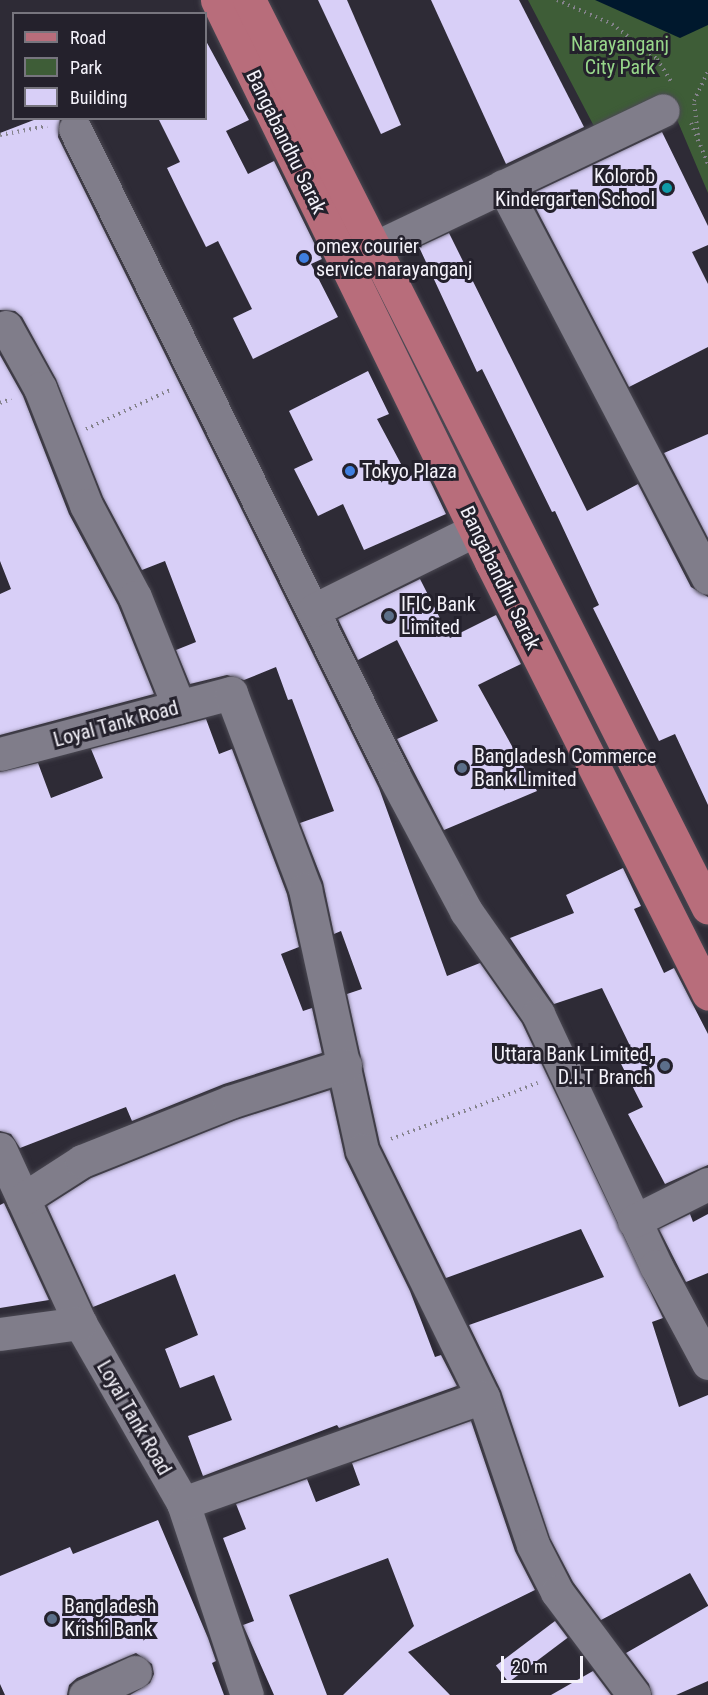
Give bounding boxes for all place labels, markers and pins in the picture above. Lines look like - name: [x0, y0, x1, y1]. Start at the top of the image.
- place label: Kolorob Kindergarten School: [495, 164, 655, 211]
- marker: Kolorob Kindergarten School: [660, 181, 674, 195]
- place label: omex courier service narayanganj: [316, 234, 473, 281]
- marker: omex courier service narayanganj: [297, 251, 311, 265]
- place label: Tokyo Plaza: [362, 459, 457, 483]
- marker: Tokyo Plaza: [343, 464, 357, 478]
- place label: IFIC Bank Limited: [401, 592, 476, 639]
- marker: IFIC Bank Limited: [382, 609, 396, 623]
- place label: Bangladesh Commerce Bank Limited: [474, 744, 656, 791]
- marker: Bangladesh Commerce Bank Limited: [455, 761, 469, 775]
- place label: Uttara Bank Limited, D.I.T Branch: [494, 1042, 653, 1089]
- marker: Uttara Bank Limited, D.I.T Branch: [658, 1059, 672, 1073]
- place label: Bangladesh Krishi Bank: [64, 1595, 156, 1642]
- marker: Bangladesh Krishi Bank: [45, 1612, 59, 1626]

